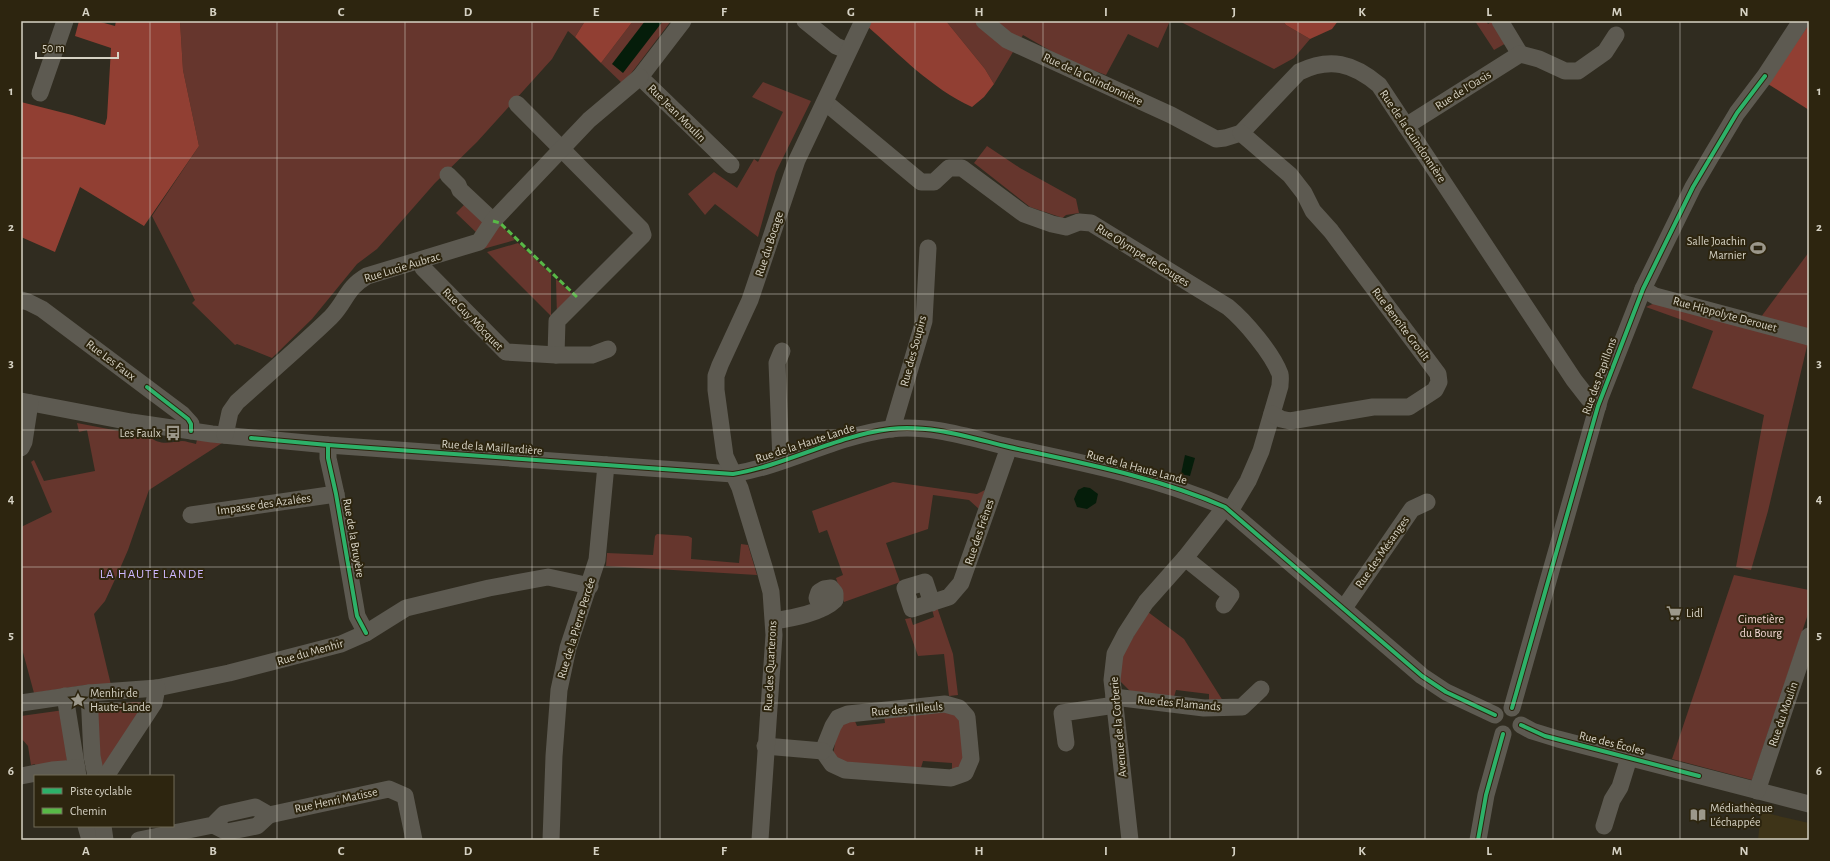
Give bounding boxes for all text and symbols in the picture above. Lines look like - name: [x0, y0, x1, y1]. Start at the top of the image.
- text: A: [82, 6, 90, 19]
- text: B: [209, 6, 217, 19]
- text: C: [338, 6, 345, 19]
- text: D: [464, 6, 473, 19]
- text: E: [593, 6, 600, 19]
- text: F: [721, 6, 728, 19]
- text: G: [847, 6, 855, 19]
- text: H: [974, 6, 984, 19]
- text: I: [1104, 6, 1108, 19]
- text: J: [1232, 6, 1236, 19]
- text: K: [1358, 6, 1366, 19]
- text: L: [1486, 6, 1492, 19]
- text: M: [1612, 6, 1622, 19]
- text: N: [1739, 6, 1749, 19]
- scale bar: [36, 34, 118, 60]
- text: 50 m: [42, 42, 65, 54]
- street label: Rue de la Guindonnière: [1041, 51, 1145, 107]
- street label: Rue de l'Oasis: [1433, 68, 1493, 112]
- street label: Rue Jean Moulin: [646, 82, 708, 144]
- text: 1: [9, 85, 13, 98]
- text: 1: [1817, 85, 1821, 98]
- street label: Rue de la Guindonnière: [1378, 88, 1448, 184]
- street label: Rue du Bocage: [753, 210, 785, 278]
- text: 2: [8, 221, 14, 234]
- street label: Rue Olympe de Gouges: [1094, 221, 1192, 289]
- text: 2: [1816, 221, 1822, 234]
- place label: Salle Joachin Marnier: [1687, 235, 1746, 261]
- sports icon: Salle Joachin Marnier: [1749, 239, 1767, 257]
- street label: Rue Lucie Aubrac: [363, 250, 442, 284]
- street label: Rue Benoîte Groult: [1370, 285, 1432, 363]
- street label: Rue Guy Môcquet: [440, 286, 506, 353]
- street label: Rue Hippolyte Derouet: [1671, 294, 1778, 335]
- street label: Rue des Soupirs: [898, 314, 928, 388]
- street label: Rue des Papillons: [1580, 336, 1618, 416]
- street label: Rue Les Faux: [84, 338, 138, 382]
- text: 3: [8, 357, 14, 370]
- text: 3: [1816, 357, 1822, 370]
- street label: Rue de la Haute Lande: [754, 421, 856, 465]
- bus stop icon: Les Faulx: [164, 424, 182, 442]
- place label: Les Faulx: [120, 427, 161, 439]
- street label: Rue de la Maillardière: [441, 437, 543, 457]
- street label: Rue de la Haute Lande: [1085, 448, 1189, 486]
- street label: Impasse des Azalées: [216, 491, 312, 517]
- text: 4: [8, 493, 15, 506]
- text: 4: [1816, 493, 1823, 506]
- street label: Rue de la Bruyère: [340, 497, 367, 579]
- street label: Rue des Frênes: [962, 498, 996, 566]
- street label: Rue des Mésanges: [1353, 514, 1411, 590]
- district label: LA HAUTE LANDE: [100, 568, 204, 581]
- street label: Rue de la Pierre Percée: [555, 576, 597, 680]
- supermarket icon: Lidl: [1665, 604, 1683, 622]
- place label: Lidl: [1686, 607, 1703, 619]
- park label: Cimetière du Bourg: [1738, 613, 1784, 639]
- street label: Rue des Quarterons: [762, 620, 779, 712]
- text: 5: [8, 629, 14, 642]
- text: 5: [1816, 629, 1822, 642]
- street label: Rue du Menhir: [275, 637, 345, 667]
- street label: Avenue de la Corberie: [1108, 676, 1128, 778]
- street label: Rue du Moulin: [1766, 680, 1800, 748]
- place label: Menhir de Haute-Lande: [90, 687, 151, 713]
- place icon: Menhir de Haute-Lande: [69, 691, 87, 709]
- street label: Rue des Flamands: [1137, 693, 1221, 713]
- street label: Rue des Tilleuls: [871, 700, 943, 718]
- street label: Rue des Écoles: [1578, 728, 1646, 757]
- text: 6: [8, 765, 14, 778]
- text: 6: [1816, 765, 1822, 778]
- legend: [34, 775, 174, 827]
- text: Piste cyclable: [70, 785, 132, 798]
- street label: Rue Henri Matisse: [293, 785, 379, 815]
- place label: Médiathèque L'échappée: [1710, 802, 1773, 828]
- text: Chemin: [70, 805, 107, 817]
- library icon: Médiathèque L'échappée: [1689, 806, 1707, 824]
- text: A: [82, 845, 90, 858]
- text: B: [209, 845, 217, 858]
- text: C: [338, 845, 345, 858]
- text: D: [464, 845, 473, 858]
- text: E: [593, 845, 600, 858]
- text: F: [721, 845, 728, 858]
- text: G: [847, 845, 855, 858]
- text: H: [974, 845, 984, 858]
- text: I: [1104, 845, 1108, 858]
- text: J: [1232, 845, 1236, 858]
- text: K: [1358, 845, 1366, 858]
- text: L: [1486, 845, 1492, 858]
- text: M: [1612, 845, 1622, 858]
- text: N: [1739, 845, 1749, 858]

